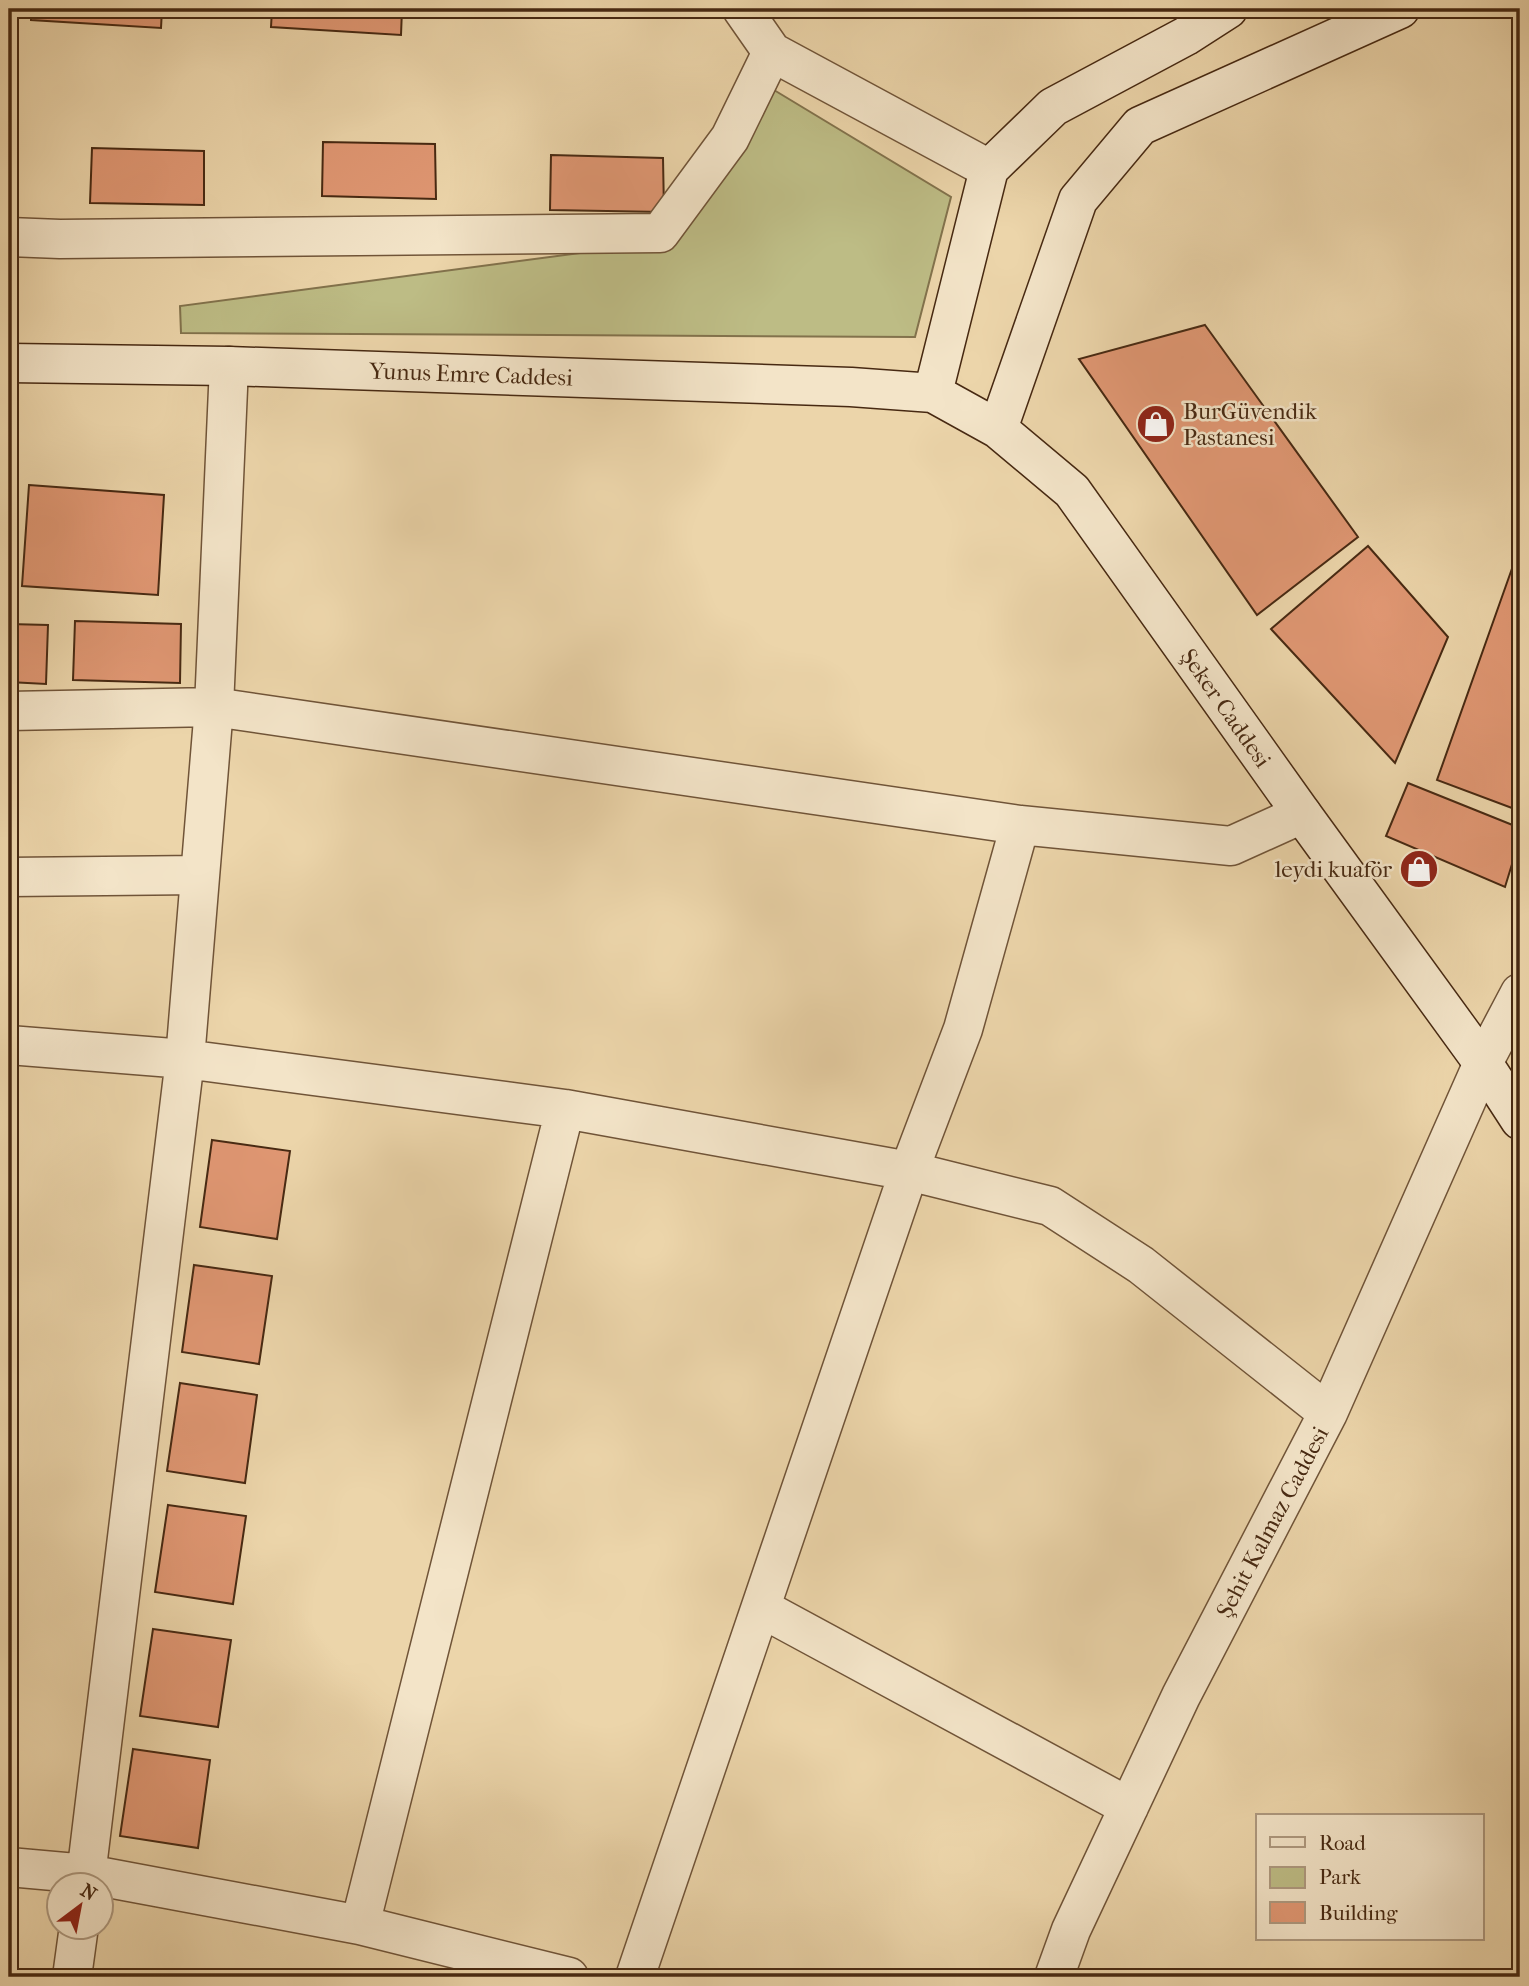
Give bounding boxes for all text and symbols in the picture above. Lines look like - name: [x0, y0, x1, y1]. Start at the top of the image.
- street label: Yunus Emre Caddesi: [368, 357, 573, 392]
- place label: BurGüvendik Pastanesi: [1183, 398, 1318, 451]
- shop icon: BurGüvendik Pastanesi: [1135, 403, 1177, 445]
- street label: Şeker Caddesi: [1175, 644, 1277, 773]
- shop icon: leydi kuaför: [1398, 848, 1440, 890]
- place label: leydi kuaför: [1274, 856, 1392, 883]
- street label: Şehit Kalmaz Caddesi: [1211, 1422, 1334, 1622]
- legend: [1256, 1814, 1484, 1940]
- text: Road: [1319, 1831, 1366, 1855]
- text: Park: [1319, 1865, 1361, 1889]
- north arrow: [46, 1870, 116, 1940]
- text: N: [77, 1879, 101, 1906]
- text: Building: [1319, 1901, 1398, 1925]

